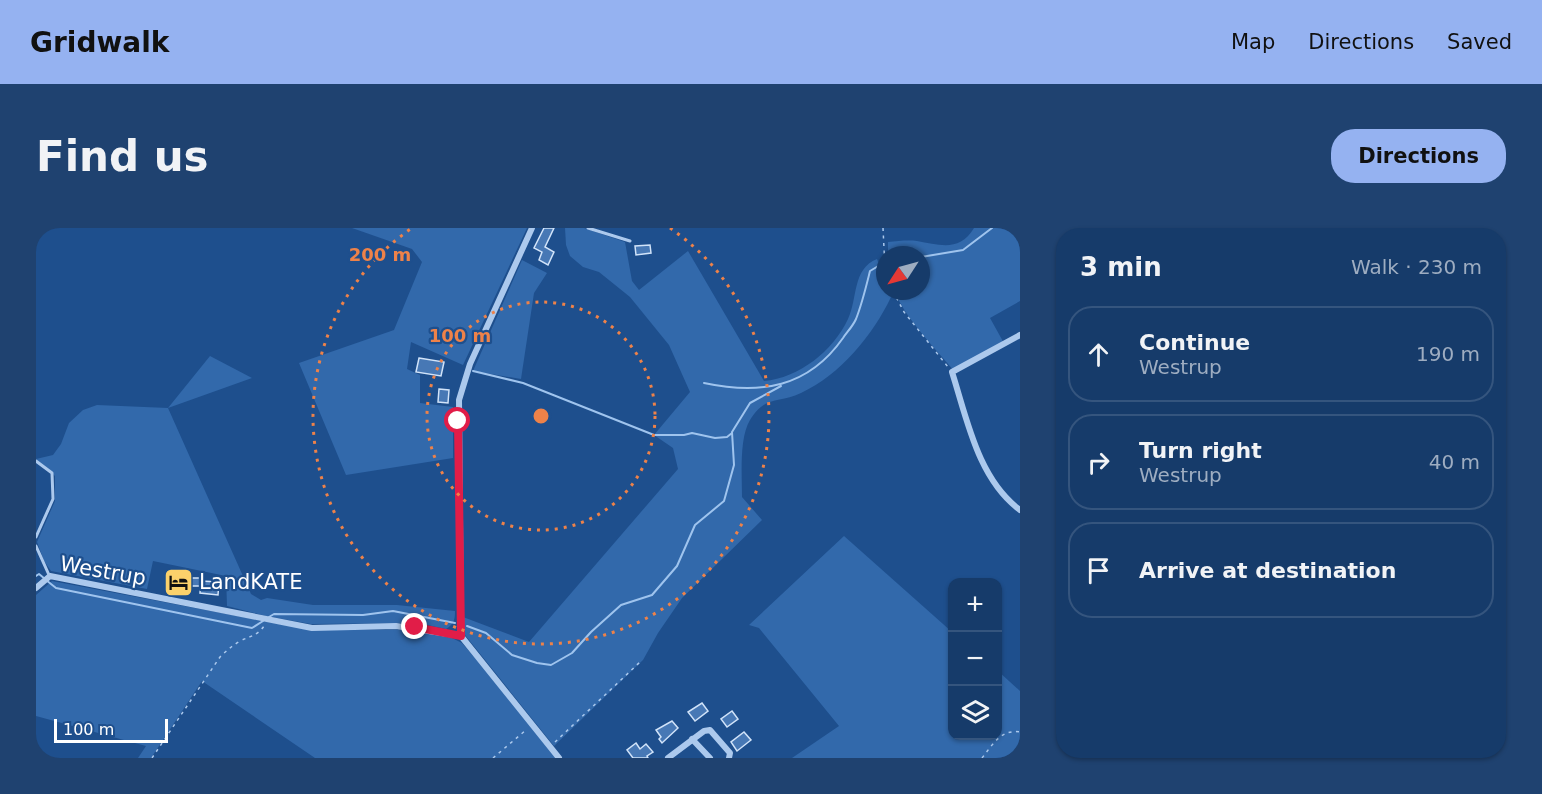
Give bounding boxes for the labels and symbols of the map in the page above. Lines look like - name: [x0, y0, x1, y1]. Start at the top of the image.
- text: 200 m: [349, 244, 411, 265]
- north arrow: [876, 246, 930, 300]
- text: 100 m: [429, 325, 491, 346]
- centre of rings: [531, 406, 551, 426]
- route start: [444, 407, 470, 433]
- street label: Westrup: [58, 552, 148, 590]
- hotel icon: LandKATE: [162, 566, 194, 598]
- place label: LandKATE: [199, 570, 302, 594]
- route end: [401, 613, 427, 639]
- scale bar: [54, 716, 168, 744]

